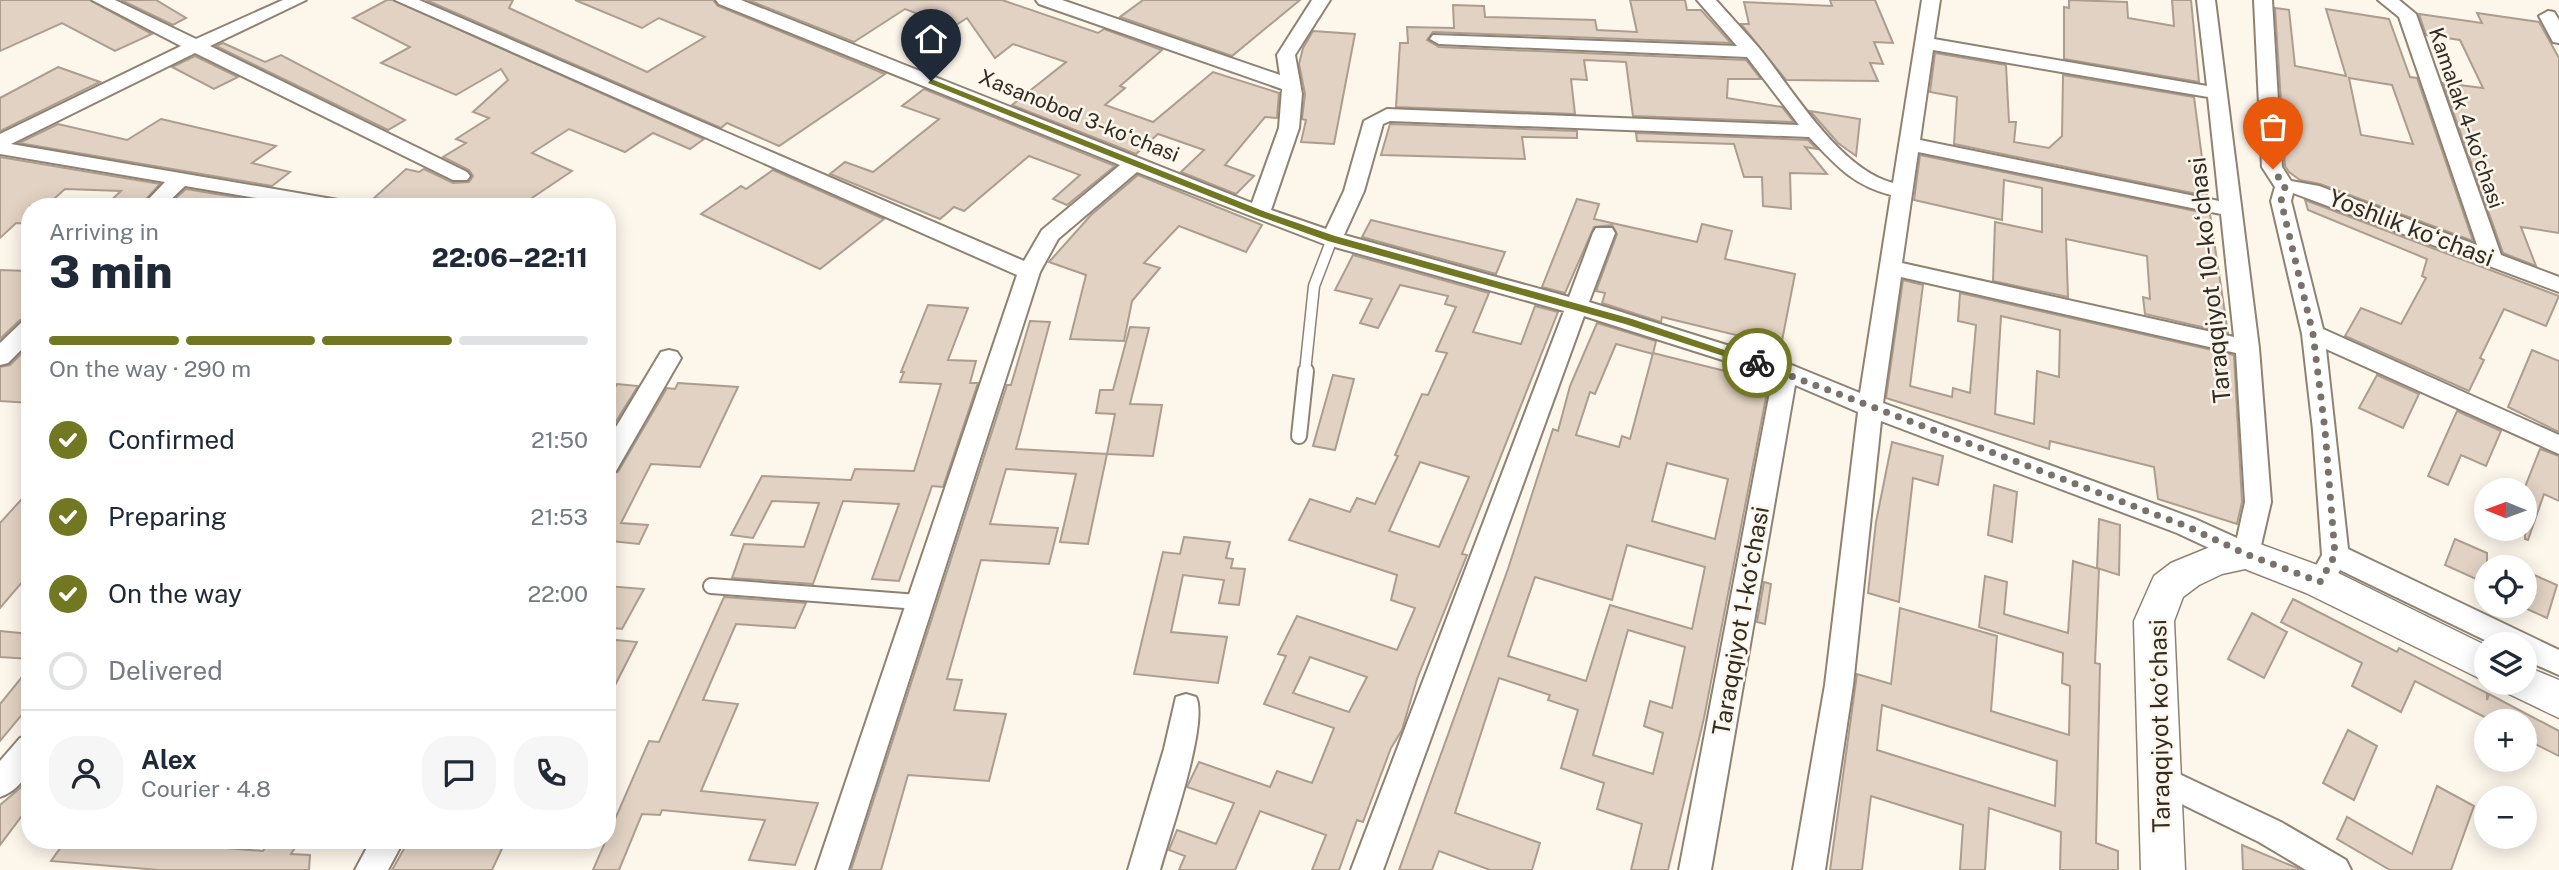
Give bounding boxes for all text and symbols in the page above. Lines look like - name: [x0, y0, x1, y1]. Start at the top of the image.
- pin: [901, 9, 961, 81]
- icon: home: [912, 20, 950, 58]
- street label: Kamalak 4-koʻchasi: [2424, 24, 2509, 212]
- street label: Xasanobod 3-koʻchasi: [975, 64, 1183, 167]
- pin: [2243, 97, 2303, 169]
- icon: bag: [2254, 108, 2292, 146]
- street label: Taraqqiyot 10-koʻchasi: [2182, 156, 2236, 404]
- street label: Yoshlik koʻchasi: [2325, 183, 2498, 271]
- text: Arriving in: [49, 218, 159, 245]
- text: 22:06–22:11: [432, 242, 588, 273]
- text: 3 min: [49, 244, 173, 298]
- courier: [1722, 328, 1792, 398]
- icon: bike: [1738, 344, 1776, 382]
- text: On the way · 290 m: [49, 355, 251, 382]
- icon: check: [49, 421, 87, 459]
- text: Confirmed: [108, 424, 235, 455]
- text: 21:50: [531, 426, 588, 453]
- north arrow: [2474, 478, 2538, 541]
- map controls: [2474, 478, 2537, 849]
- icon: check: [49, 498, 87, 536]
- text: Preparing: [108, 501, 227, 532]
- text: 21:53: [531, 503, 588, 530]
- street label: Taraqqiyot 1-koʻchasi: [1706, 504, 1774, 738]
- button: locate: [2474, 555, 2537, 618]
- icon: check: [49, 575, 87, 613]
- text: On the way: [108, 578, 242, 609]
- text: 22:00: [527, 580, 588, 607]
- street label: Taraqqiyot koʻchasi: [2143, 619, 2175, 833]
- button: layers: [2474, 632, 2537, 695]
- text: Delivered: [108, 655, 223, 686]
- button: +: [2474, 709, 2537, 772]
- button: person: [49, 736, 123, 810]
- button: chat: [422, 736, 496, 810]
- button: phone: [514, 736, 588, 810]
- text: Alex: [141, 744, 197, 775]
- text: Courier · 4.8: [141, 775, 271, 802]
- button: −: [2474, 786, 2537, 849]

